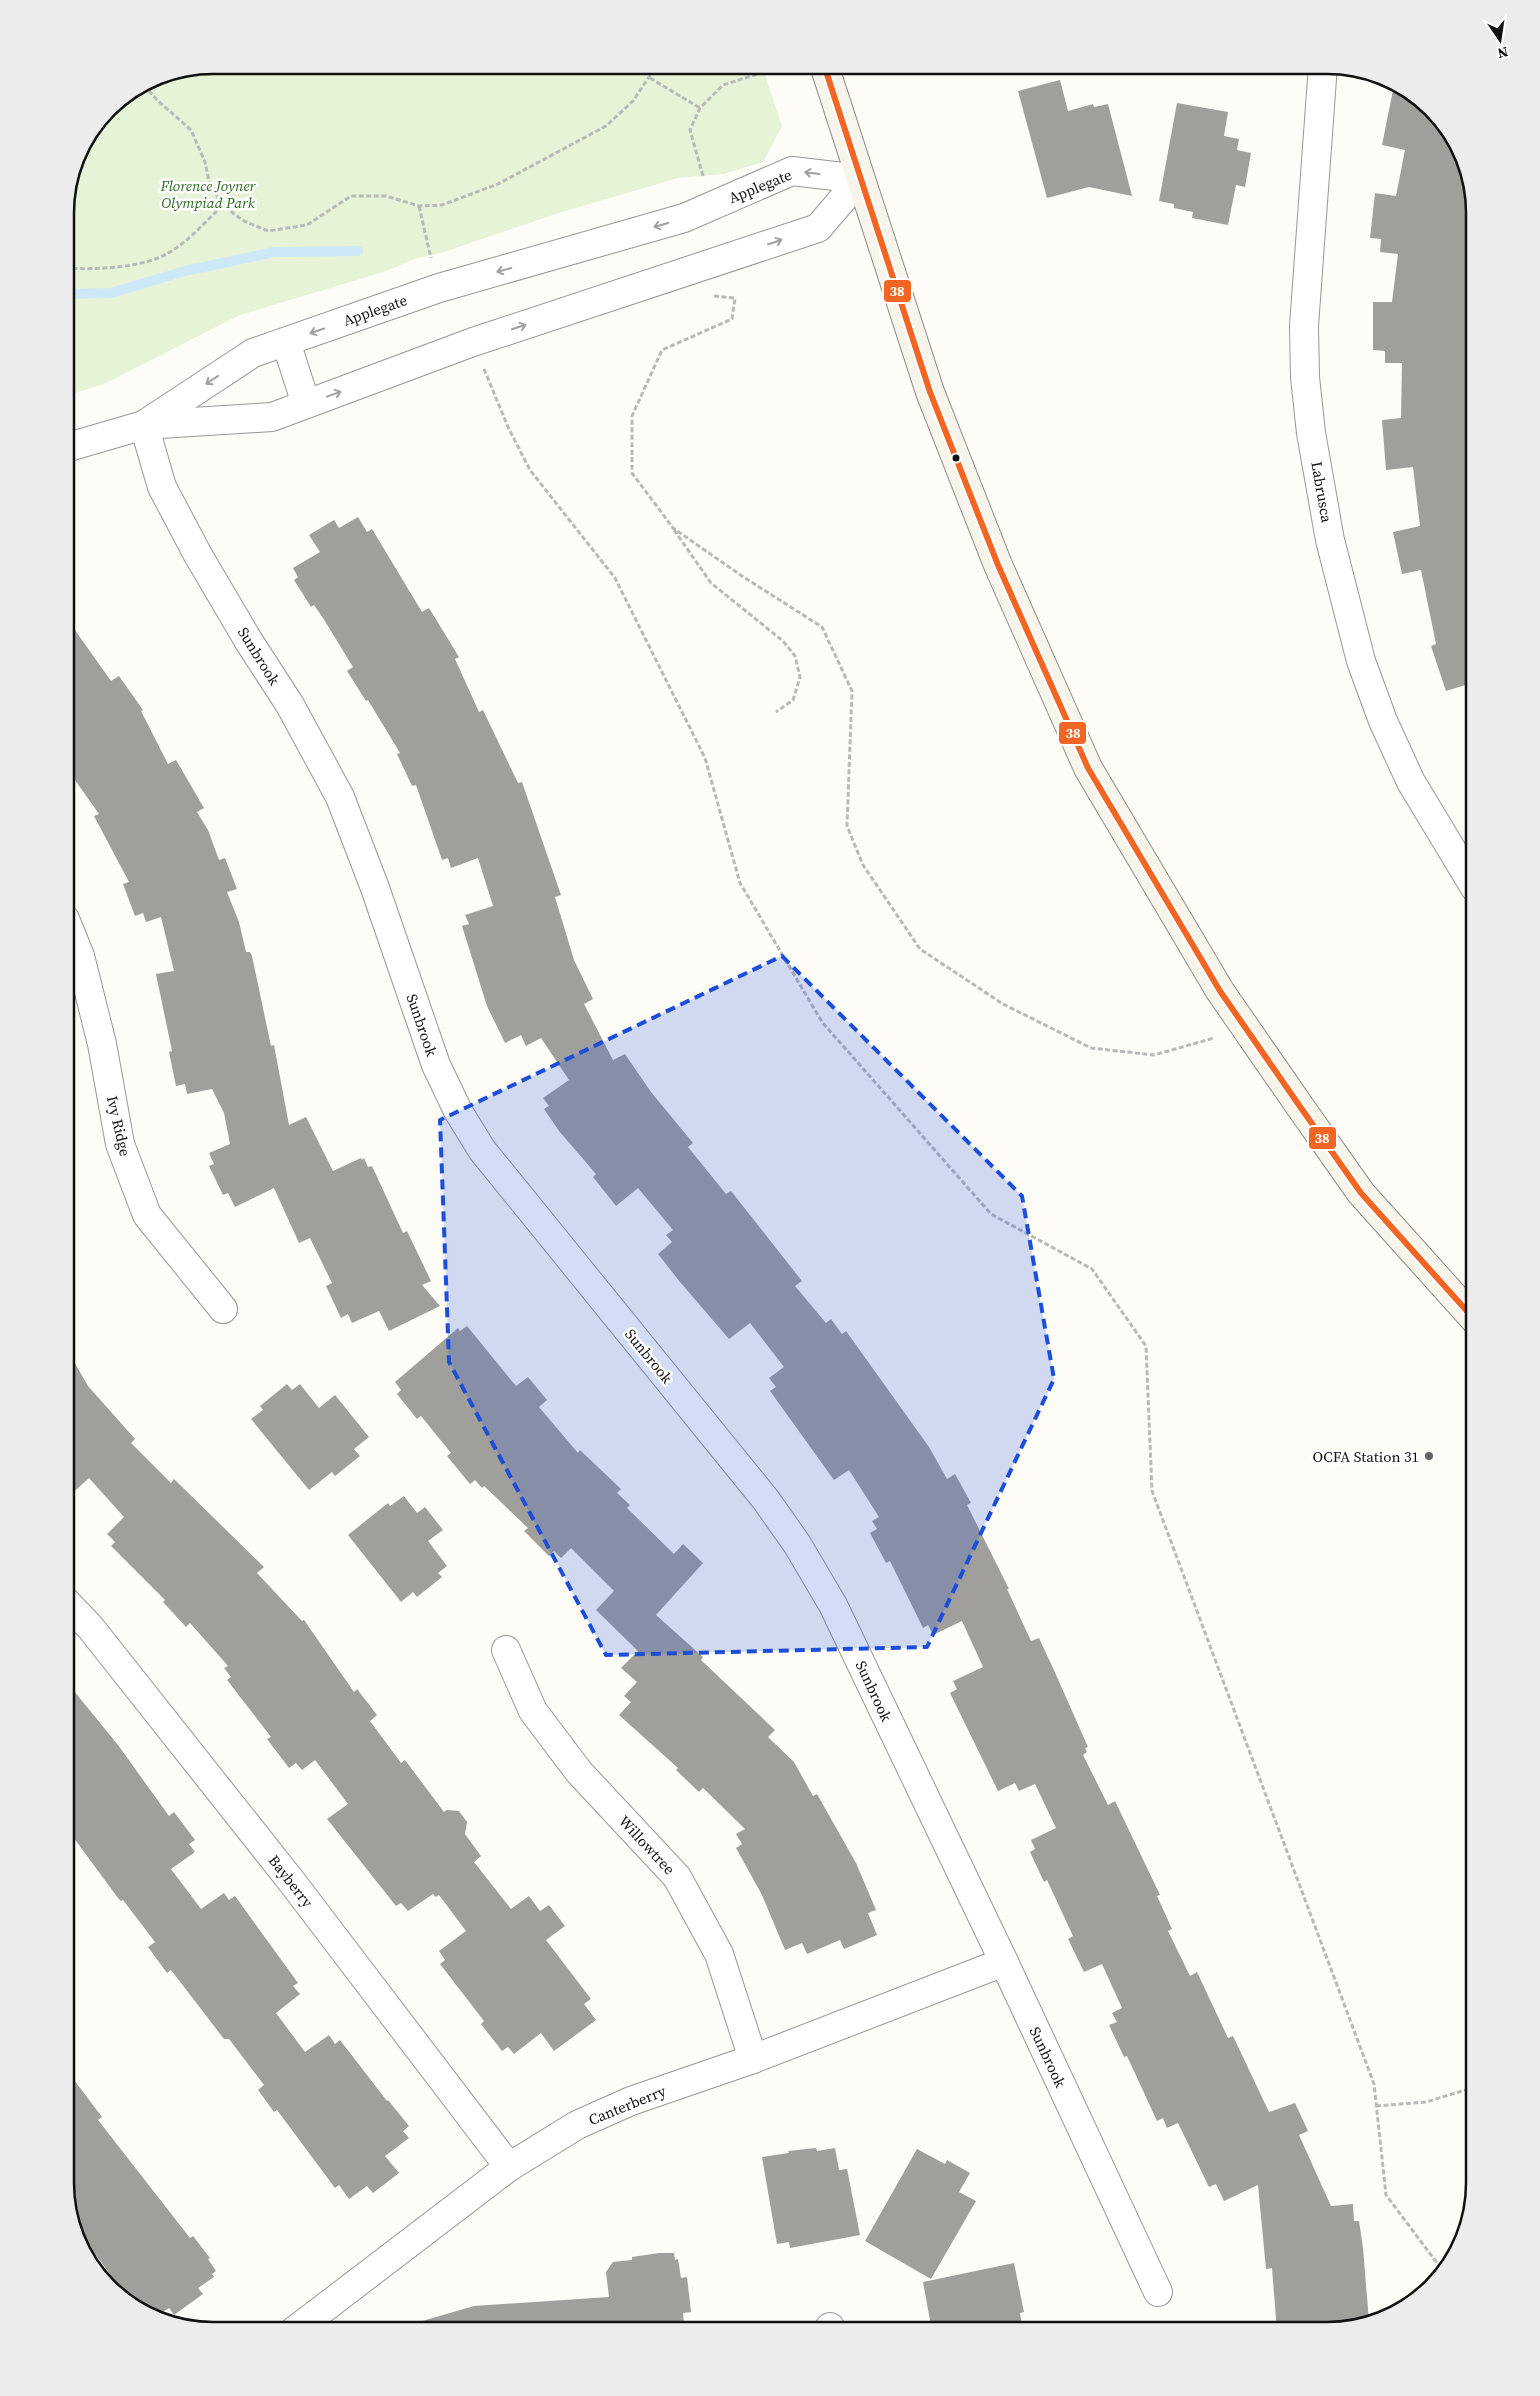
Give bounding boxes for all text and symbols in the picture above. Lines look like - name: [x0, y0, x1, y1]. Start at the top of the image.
- north arrow: [1475, 15, 1525, 65]
- text: N: [1496, 42, 1510, 64]
- street label: Applegate: [725, 164, 795, 208]
- one-way arrow: [804, 168, 820, 178]
- park label: Florence Joyner Olympiad Park: [159, 175, 257, 213]
- one-way arrow: [653, 221, 669, 230]
- one-way arrow: [767, 237, 782, 246]
- one-way arrow: [497, 265, 513, 275]
- line badge: 38: [883, 279, 912, 303]
- text: 38: [889, 281, 905, 301]
- street label: Applegate: [340, 289, 410, 331]
- one-way arrow: [511, 322, 527, 331]
- one-way arrow: [309, 327, 325, 336]
- one-way arrow: [205, 375, 219, 385]
- one-way arrow: [326, 389, 341, 398]
- unlabelled marker: [951, 453, 961, 463]
- street label: Labrusca: [1306, 460, 1338, 525]
- street label: Sunbrook: [233, 623, 285, 690]
- line badge: 38: [1058, 721, 1087, 745]
- text: 38: [1065, 723, 1081, 743]
- street label: Sunbrook: [402, 991, 443, 1060]
- street label: Ivy Ridge: [102, 1094, 136, 1159]
- line badge: 38: [1308, 1126, 1337, 1150]
- text: 38: [1314, 1128, 1330, 1148]
- street label: Sunbrook: [620, 1324, 678, 1388]
- place label: OCFA Station 31: [1313, 1446, 1419, 1467]
- marker: OCFA Station 31: [1423, 1450, 1435, 1462]
- street label: Sunbrook: [851, 1657, 898, 1725]
- street label: Willowtree: [614, 1811, 680, 1879]
- street label: Bayberry: [264, 1850, 318, 1912]
- street label: Sunbrook: [1025, 2023, 1072, 2091]
- street label: Canterberry: [585, 2080, 669, 2130]

